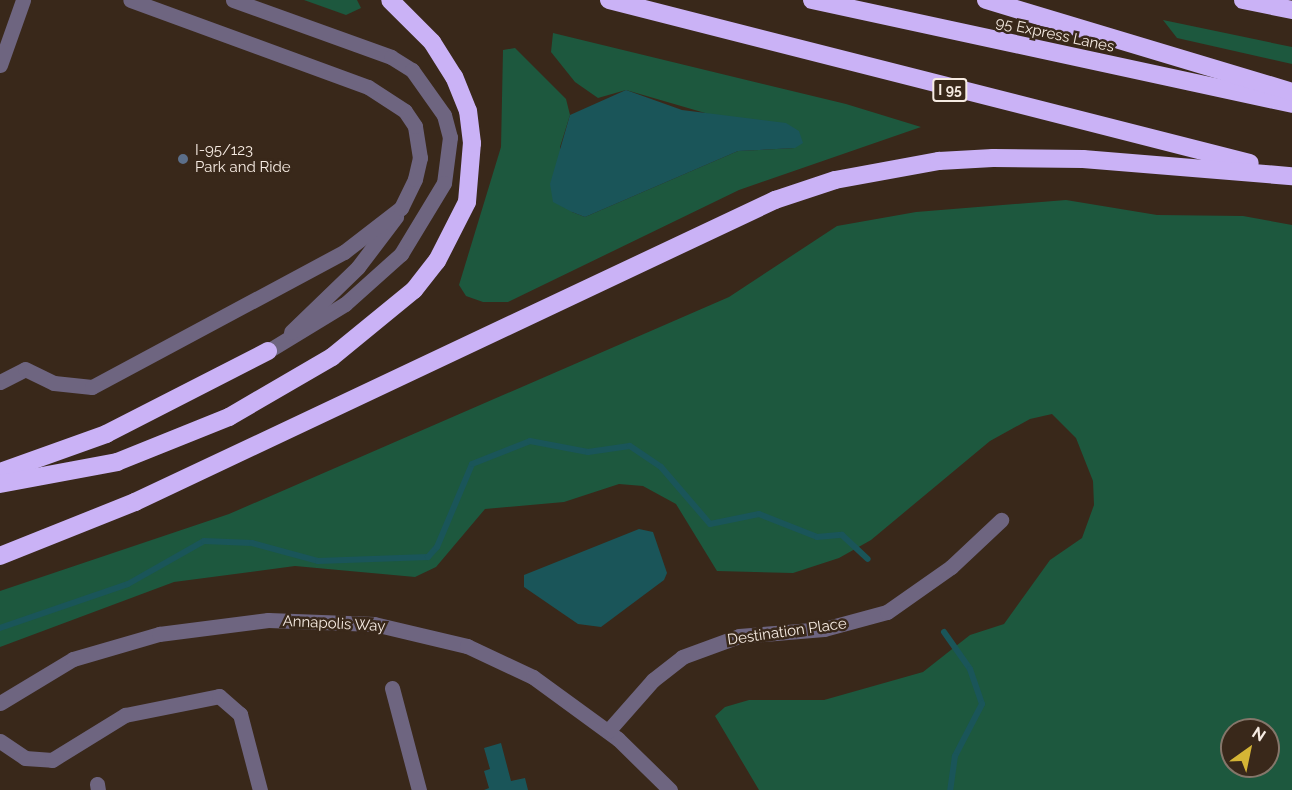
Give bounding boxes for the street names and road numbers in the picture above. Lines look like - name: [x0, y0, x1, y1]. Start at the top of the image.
- street label: 95 Express Lanes: [994, 14, 1116, 56]
- road number: I 95: [932, 79, 968, 101]
- street label: Annapolis Way: [282, 612, 386, 636]
- street label: Destination Place: [726, 615, 848, 649]

